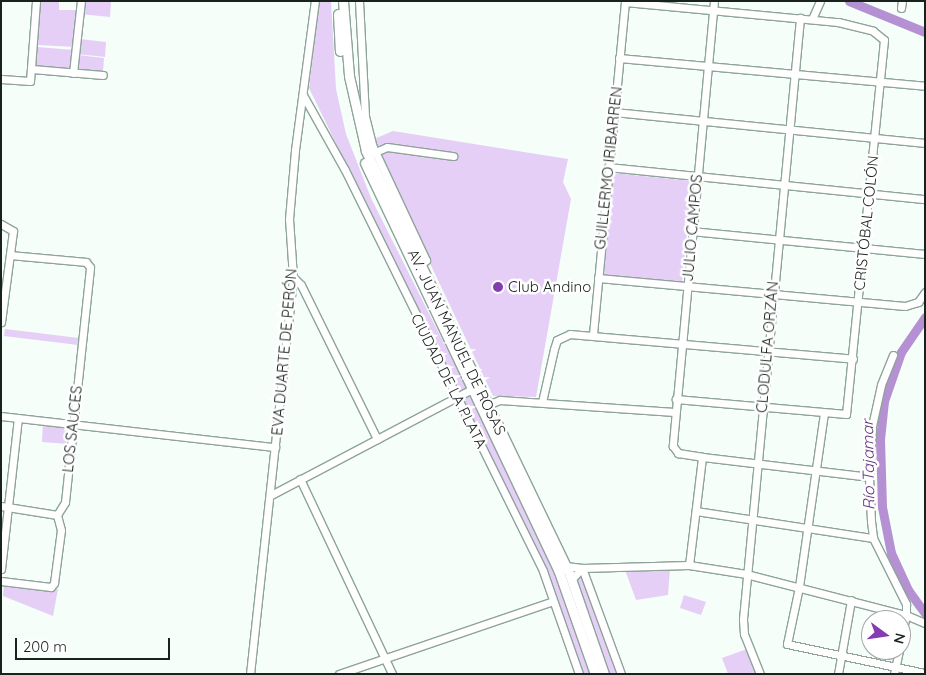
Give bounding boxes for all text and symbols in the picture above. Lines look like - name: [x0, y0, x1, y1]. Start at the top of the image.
- street label: GUILLERMO IRIBARREN: [590, 86, 626, 250]
- street label: CRISTÓBAL COLÓN: [850, 155, 882, 291]
- street label: JULIO CAMPOS: [678, 174, 706, 282]
- street label: AV. JUAN MANUEL DE ROSAS: [404, 246, 510, 438]
- street label: EVA DUARTE DE PERÓN: [268, 268, 300, 436]
- place label: Club Andino: [508, 278, 591, 296]
- street label: CLODULFA ORZÁN: [752, 280, 782, 414]
- marker: Club Andino: [492, 281, 504, 293]
- street label: CIUDAD DE LA PLATA: [407, 311, 491, 451]
- street label: LOS SAUCES: [58, 385, 86, 473]
- water label: Río Tajamar: [858, 420, 878, 510]
- north arrow: [861, 610, 911, 660]
- scale bar: [18, 628, 172, 660]
- text: N: [890, 631, 910, 646]
- text: 200 m: [23, 637, 67, 656]

